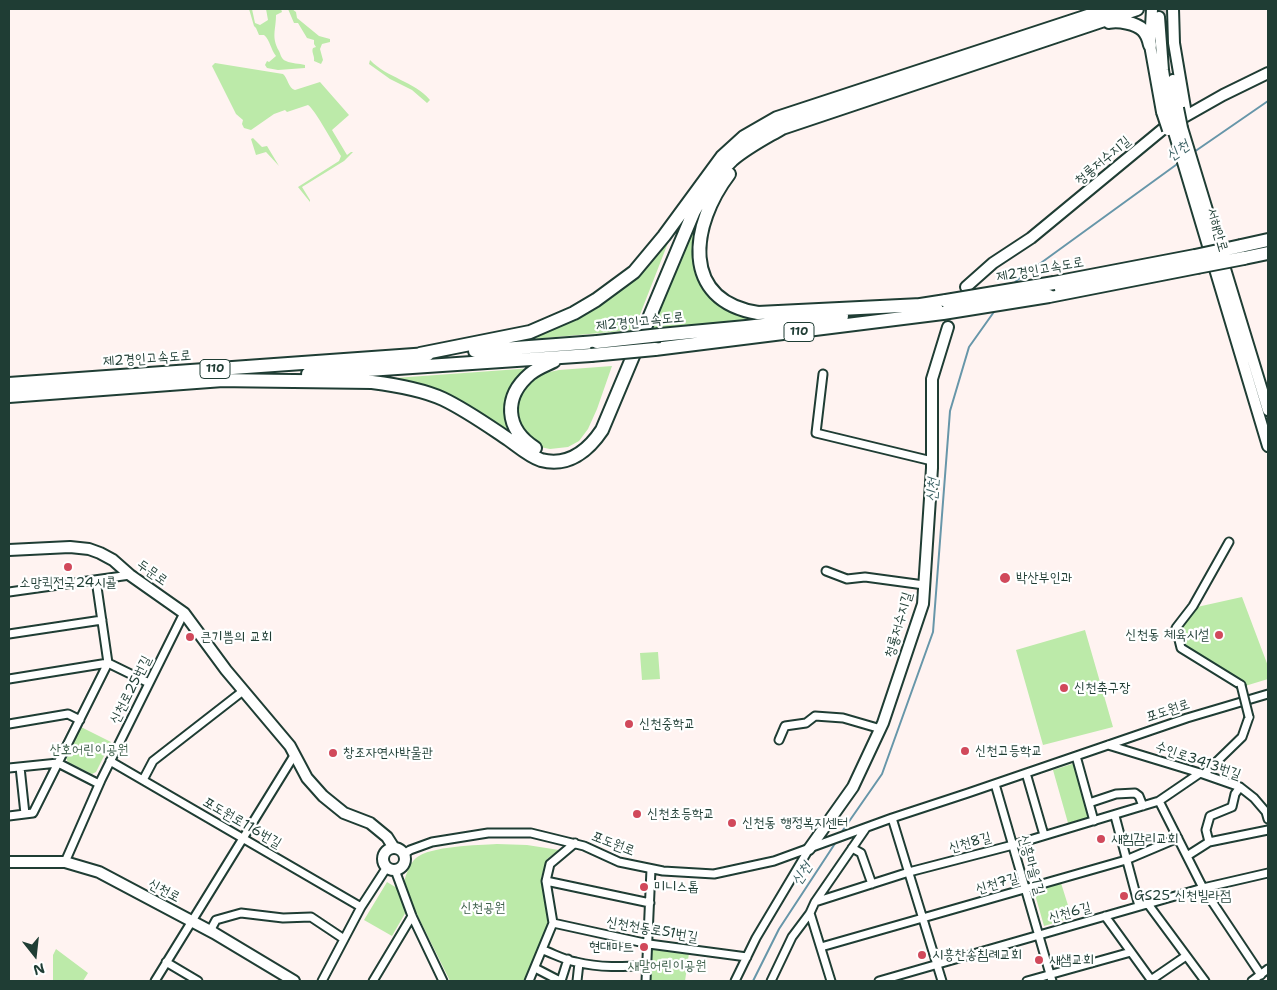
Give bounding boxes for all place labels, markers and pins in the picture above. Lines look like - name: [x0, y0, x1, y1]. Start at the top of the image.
- marker: 소망퀵전국24시콜: [62, 561, 74, 573]
- place label: 박산부인과: [1016, 570, 1072, 586]
- marker: 박산부인과: [998, 571, 1012, 585]
- place label: 소망퀵전국24시콜: [19, 575, 117, 591]
- place label: 신천동 체육시설: [1125, 627, 1209, 643]
- place label: 큰기쁨의 교회: [200, 629, 272, 645]
- marker: 신천동 체육시설: [1213, 629, 1225, 641]
- marker: 큰기쁨의 교회: [184, 631, 196, 643]
- place label: 신천축구장: [1074, 680, 1130, 696]
- marker: 신천축구장: [1058, 682, 1070, 694]
- place label: 신천중학교: [639, 716, 695, 732]
- marker: 신천중학교: [623, 718, 635, 730]
- place label: 신천고등학교: [975, 743, 1043, 759]
- place label: 창조자연사박물관: [343, 745, 433, 761]
- marker: 신천고등학교: [959, 745, 971, 757]
- marker: 창조자연사박물관: [327, 747, 339, 759]
- place label: 신천초등학교: [647, 806, 715, 822]
- marker: 신천초등학교: [631, 808, 643, 820]
- place label: 신천동 행정복지센터: [742, 815, 848, 831]
- marker: 신천동 행정복지센터: [726, 817, 738, 829]
- place label: 새힘감리교회: [1111, 831, 1179, 847]
- marker: 새힘감리교회: [1095, 833, 1107, 845]
- place label: 미니스톱: [654, 879, 699, 895]
- marker: 미니스톱: [638, 881, 650, 893]
- place label: GS25 신천빌라점: [1134, 888, 1231, 904]
- marker: GS25 신천빌라점: [1118, 890, 1130, 902]
- place label: 현대마트: [589, 939, 634, 955]
- marker: 현대마트: [638, 941, 650, 953]
- place label: 시흥찬송침례교회: [932, 947, 1022, 963]
- marker: 시흥찬송침례교회: [916, 949, 928, 961]
- place label: 새샘교회: [1049, 952, 1094, 968]
- marker: 새샘교회: [1033, 954, 1045, 966]

